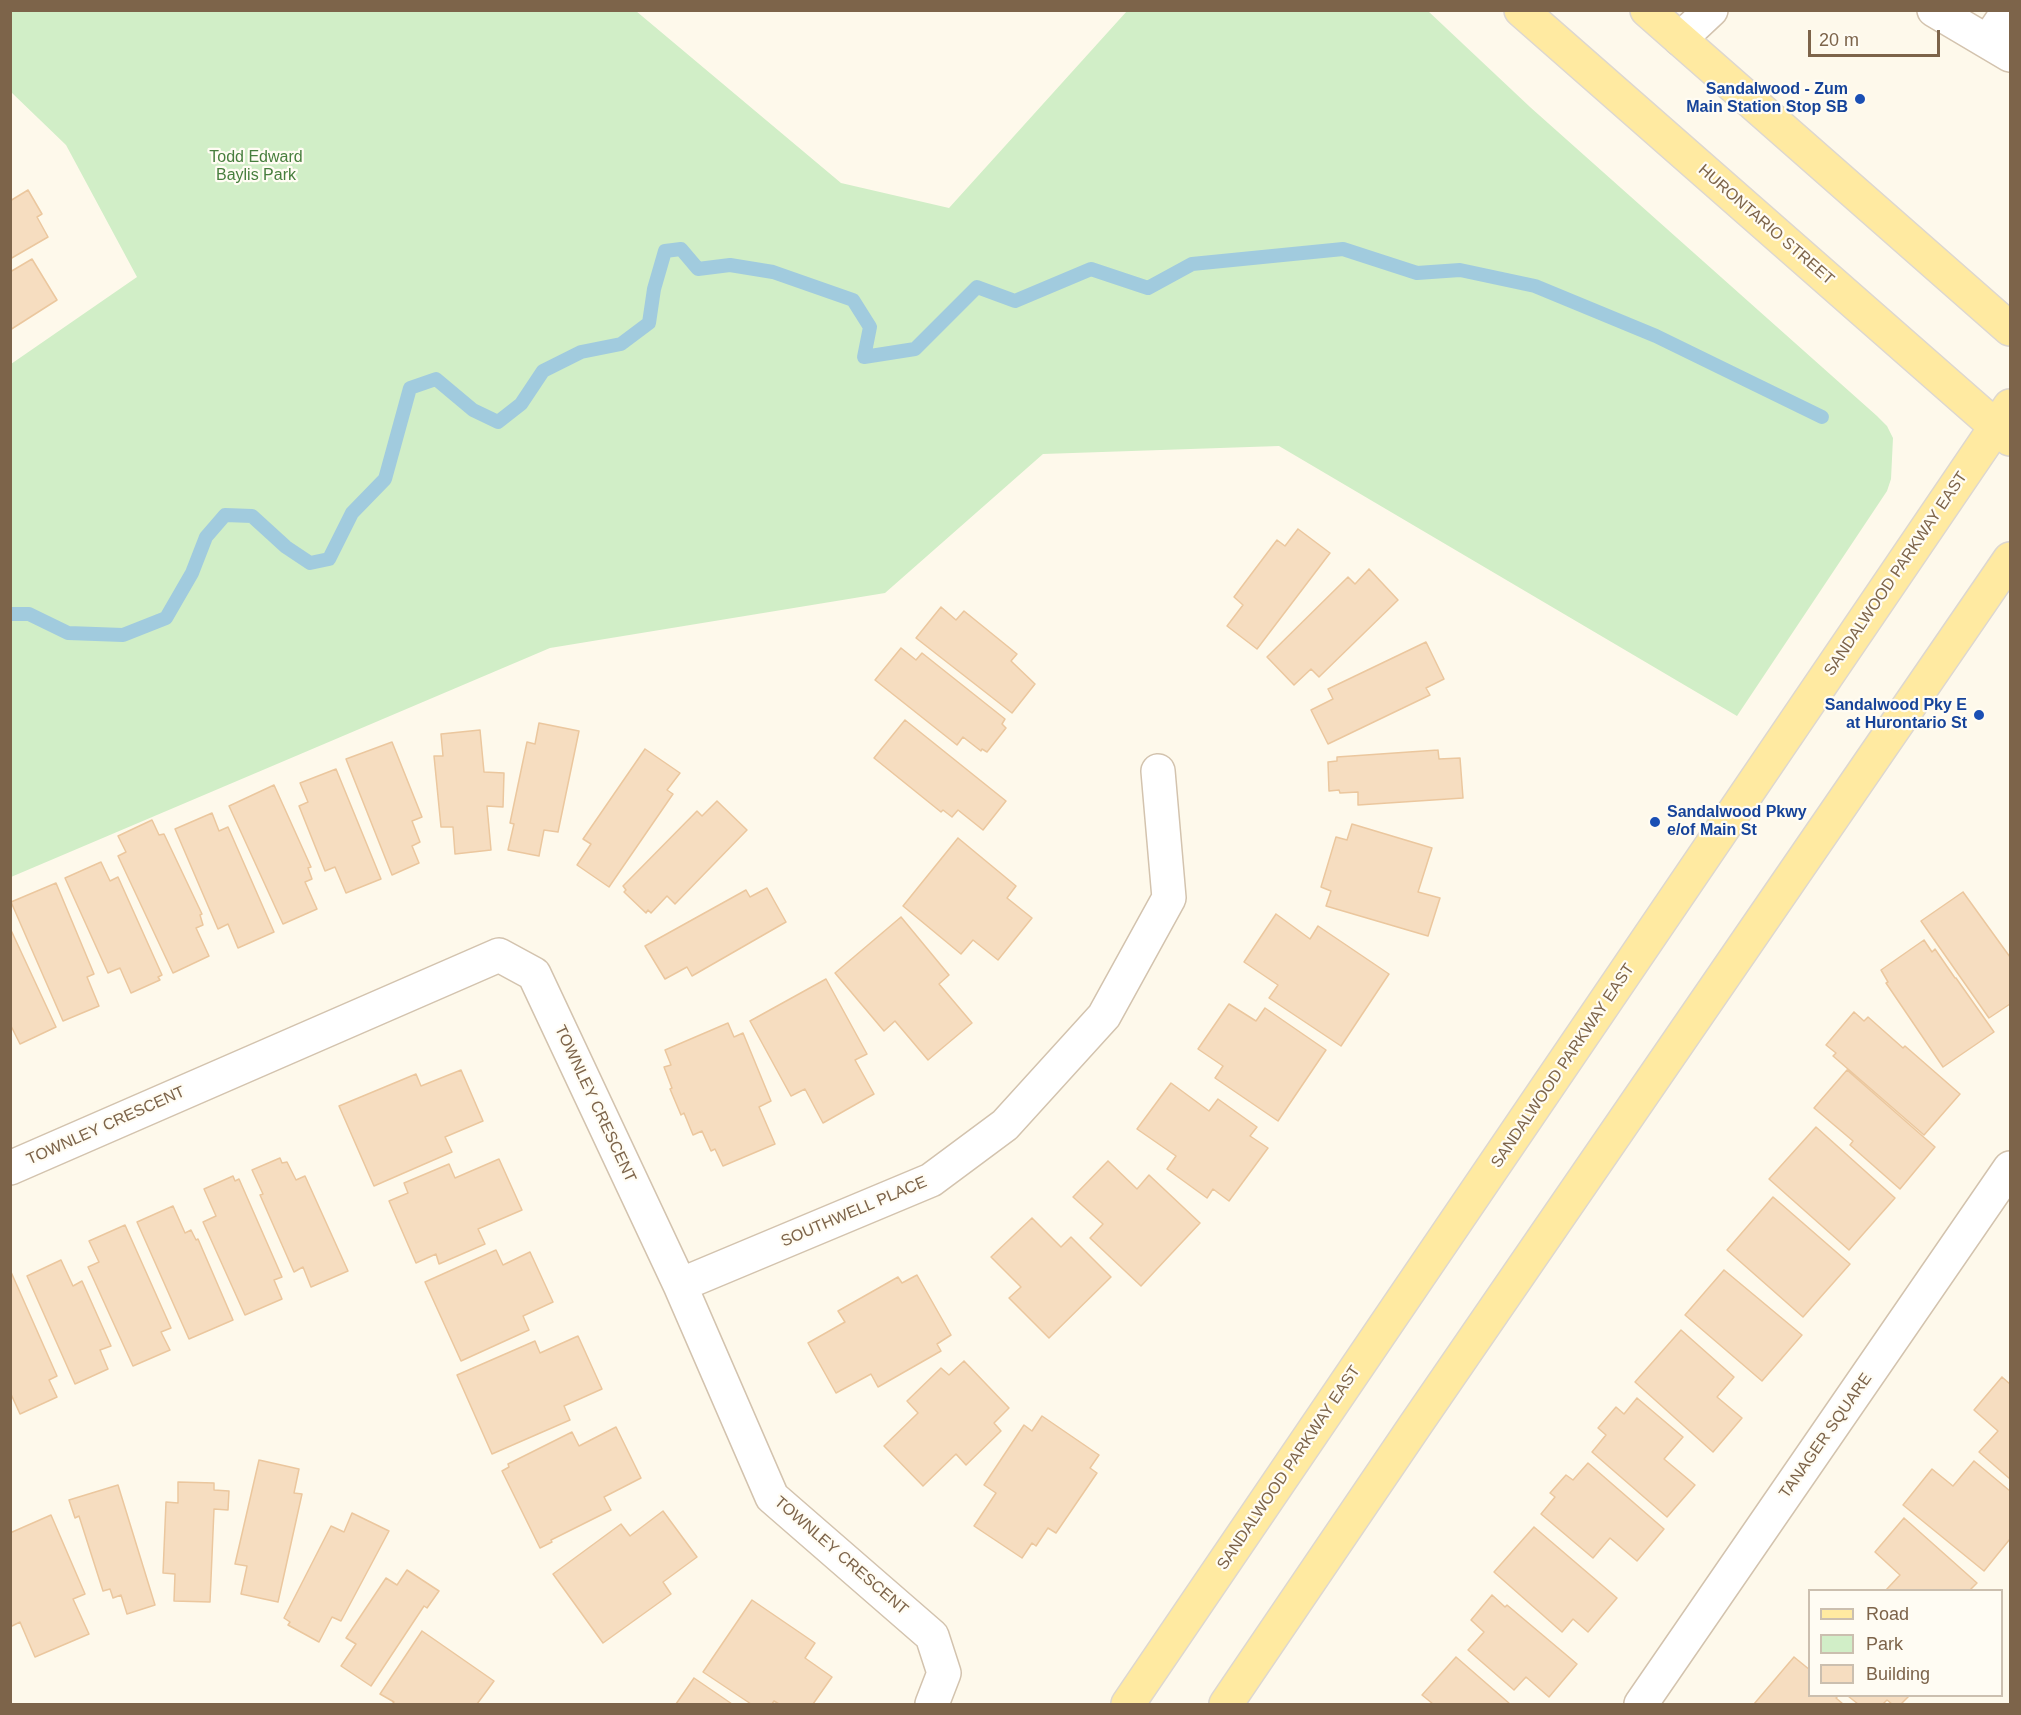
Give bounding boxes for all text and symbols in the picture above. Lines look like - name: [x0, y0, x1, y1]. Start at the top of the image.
- scale bar: [1811, 18, 1943, 56]
- text: 20 m: [1819, 30, 1859, 50]
- place label: Sandalwood - Zum Main Station Stop SB: [1686, 80, 1848, 118]
- marker: Sandalwood - Zum Main Station Stop SB: [1853, 92, 1867, 106]
- park label: Todd Edward Baylis Park: [209, 148, 303, 186]
- street label: HURONTARIO STREET: [1694, 161, 1838, 289]
- street label: SANDALWOOD PARKWAY EAST: [1820, 468, 1972, 680]
- place label: Sandalwood Pky E at Hurontario St: [1825, 696, 1967, 734]
- marker: Sandalwood Pky E at Hurontario St: [1972, 708, 1986, 722]
- place label: Sandalwood Pkwy e/of Main St: [1667, 803, 1807, 841]
- marker: Sandalwood Pkwy e/of Main St: [1648, 815, 1662, 829]
- street label: SANDALWOOD PARKWAY EAST: [1487, 960, 1639, 1172]
- street label: TOWNLEY CRESCENT: [550, 1022, 640, 1186]
- street label: TOWNLEY CRESCENT: [24, 1082, 188, 1170]
- street label: SOUTHWELL PLACE: [778, 1173, 930, 1251]
- street label: SANDALWOOD PARKWAY EAST: [1213, 1362, 1365, 1574]
- street label: TANAGER SQUARE: [1776, 1370, 1876, 1502]
- street label: TOWNLEY CRESCENT: [770, 1493, 912, 1619]
- legend: [1808, 1589, 2003, 1697]
- text: Road: [1866, 1604, 1909, 1624]
- text: Park: [1866, 1634, 1903, 1654]
- text: Building: [1866, 1664, 1930, 1684]

